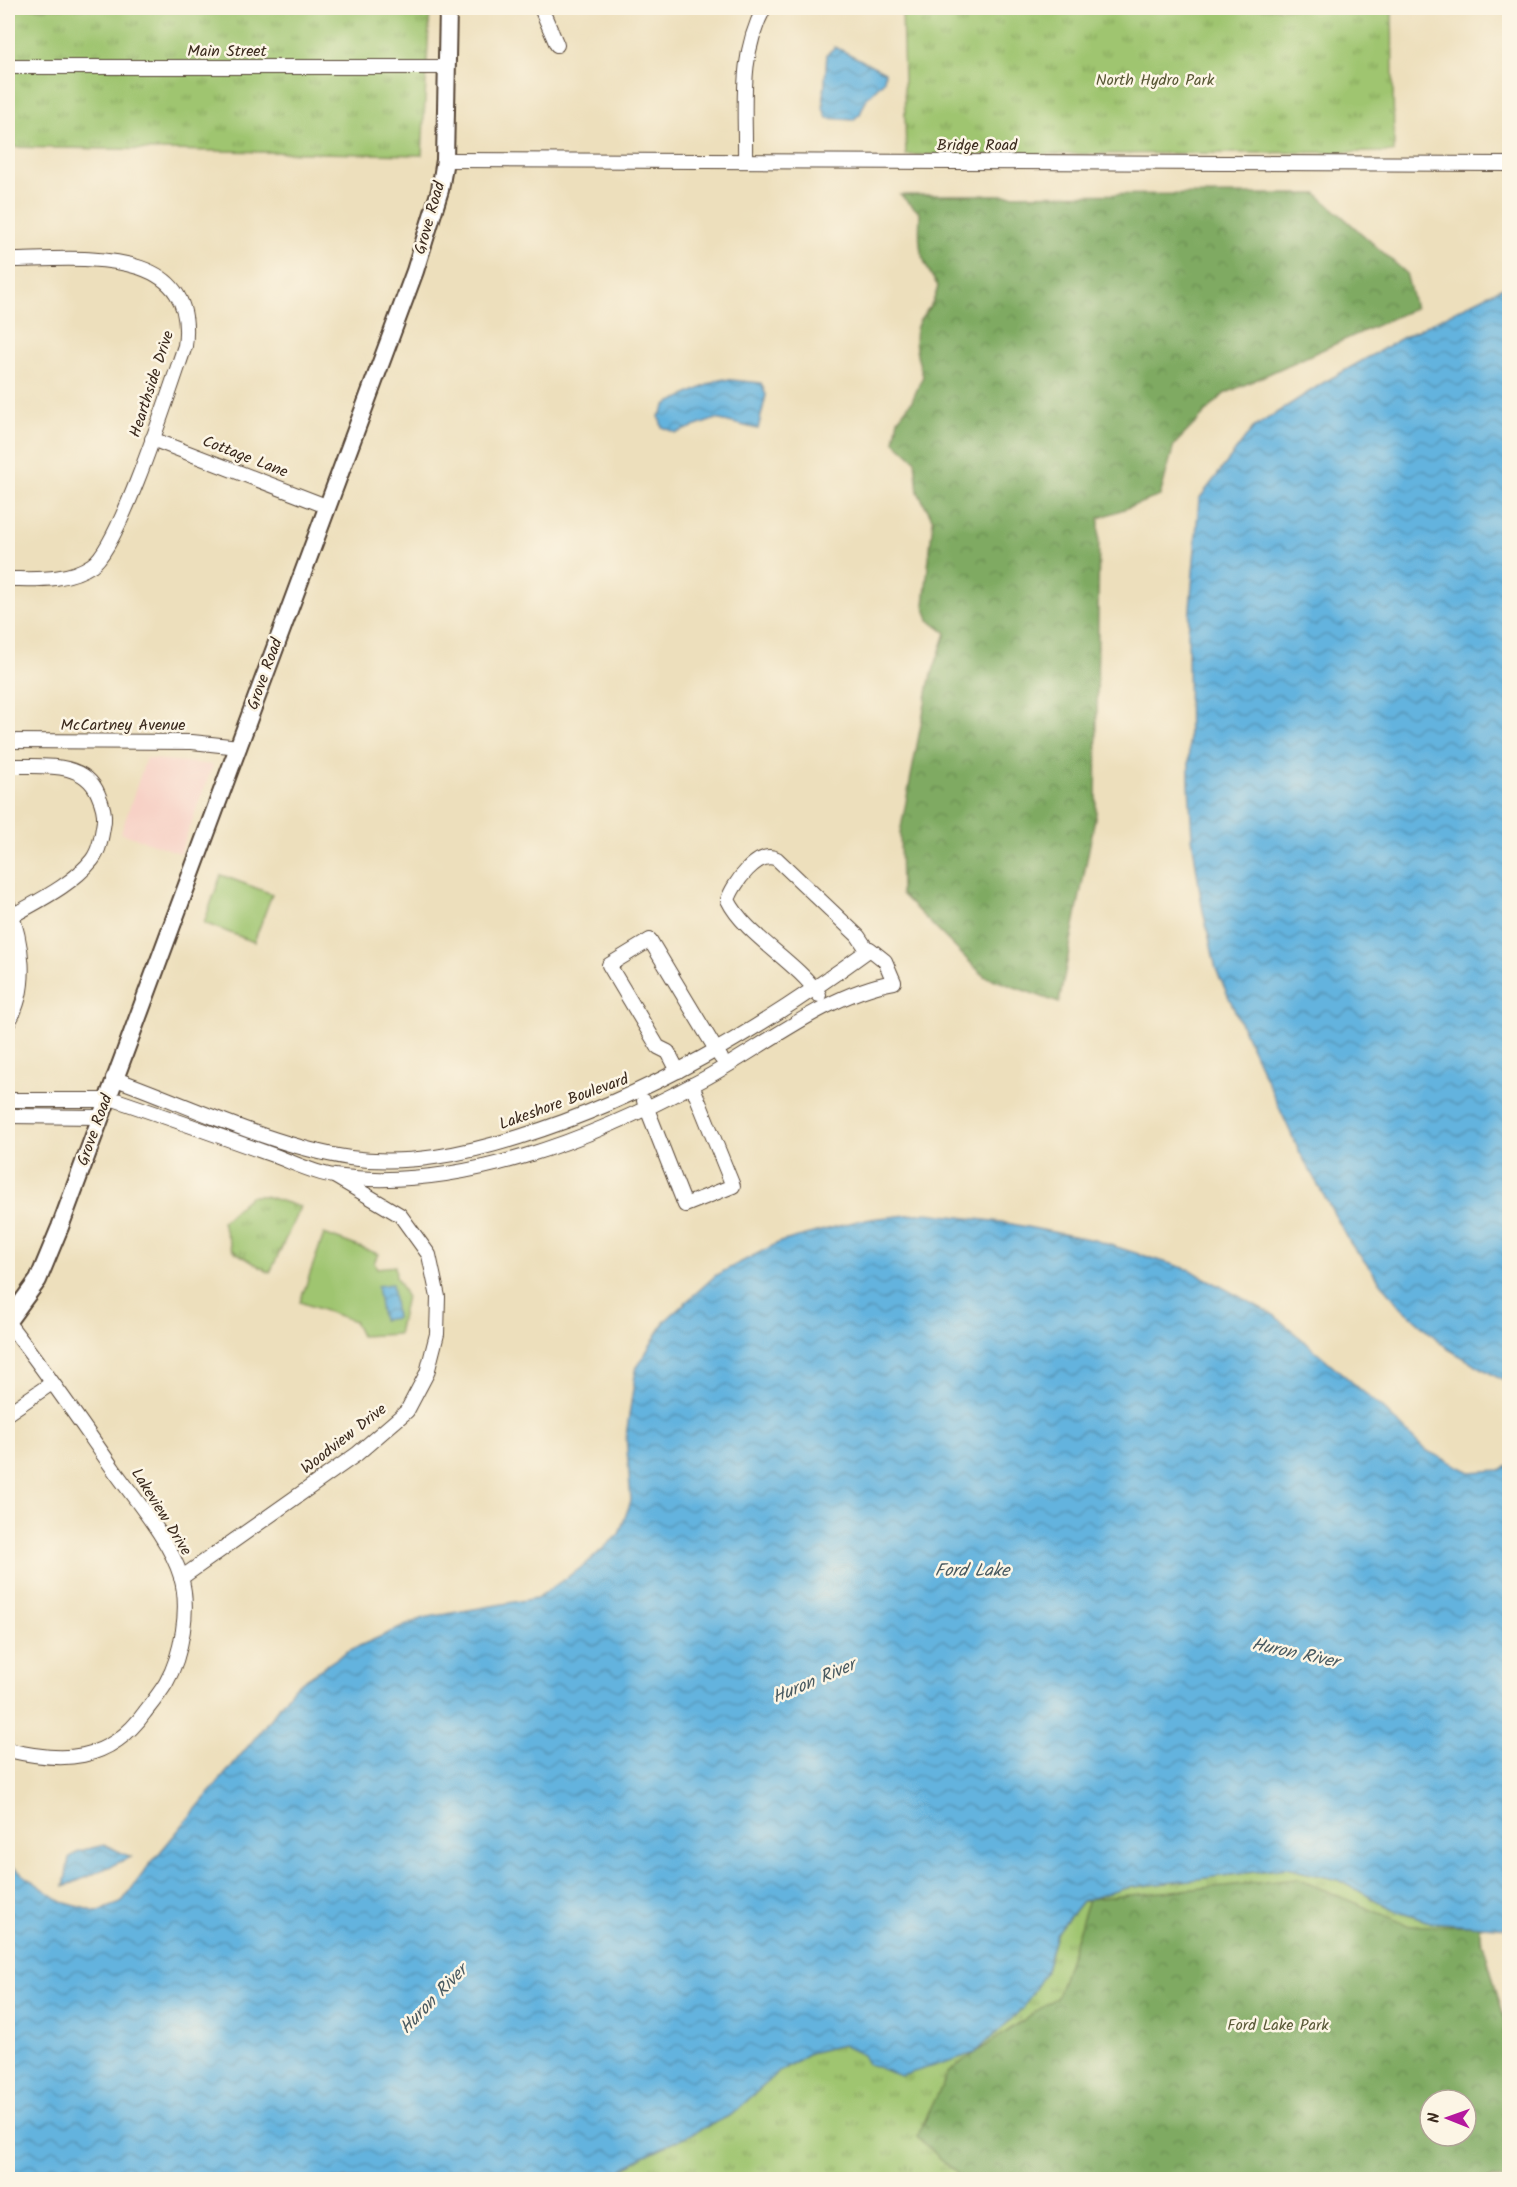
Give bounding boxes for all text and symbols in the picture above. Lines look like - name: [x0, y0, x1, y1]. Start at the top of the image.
- street label: Main Street: [187, 39, 268, 64]
- park label: North Hydro Park: [1096, 68, 1215, 93]
- street label: Bridge Road: [937, 133, 1018, 158]
- street label: Grove Road: [408, 178, 453, 257]
- street label: Hearthside Drive: [123, 327, 181, 441]
- street label: Cottage Lane: [199, 429, 291, 485]
- street label: Grove Road: [240, 634, 290, 713]
- street label: McCartney Avenue: [60, 713, 186, 738]
- street label: Lakeshore Boulevard: [496, 1067, 633, 1137]
- street label: Grove Road: [70, 1090, 120, 1169]
- street label: Woodview Drive: [296, 1397, 392, 1481]
- street label: Lakeview Drive: [124, 1463, 198, 1561]
- water label: Ford Lake: [935, 1557, 1011, 1586]
- water label: Huron River: [1249, 1631, 1345, 1678]
- water label: Huron River: [768, 1650, 864, 1713]
- water label: Huron River: [393, 1955, 478, 2042]
- park label: Ford Lake Park: [1227, 2013, 1329, 2038]
- north arrow: [1418, 2088, 1478, 2148]
- text: N: [1422, 2112, 1447, 2123]

